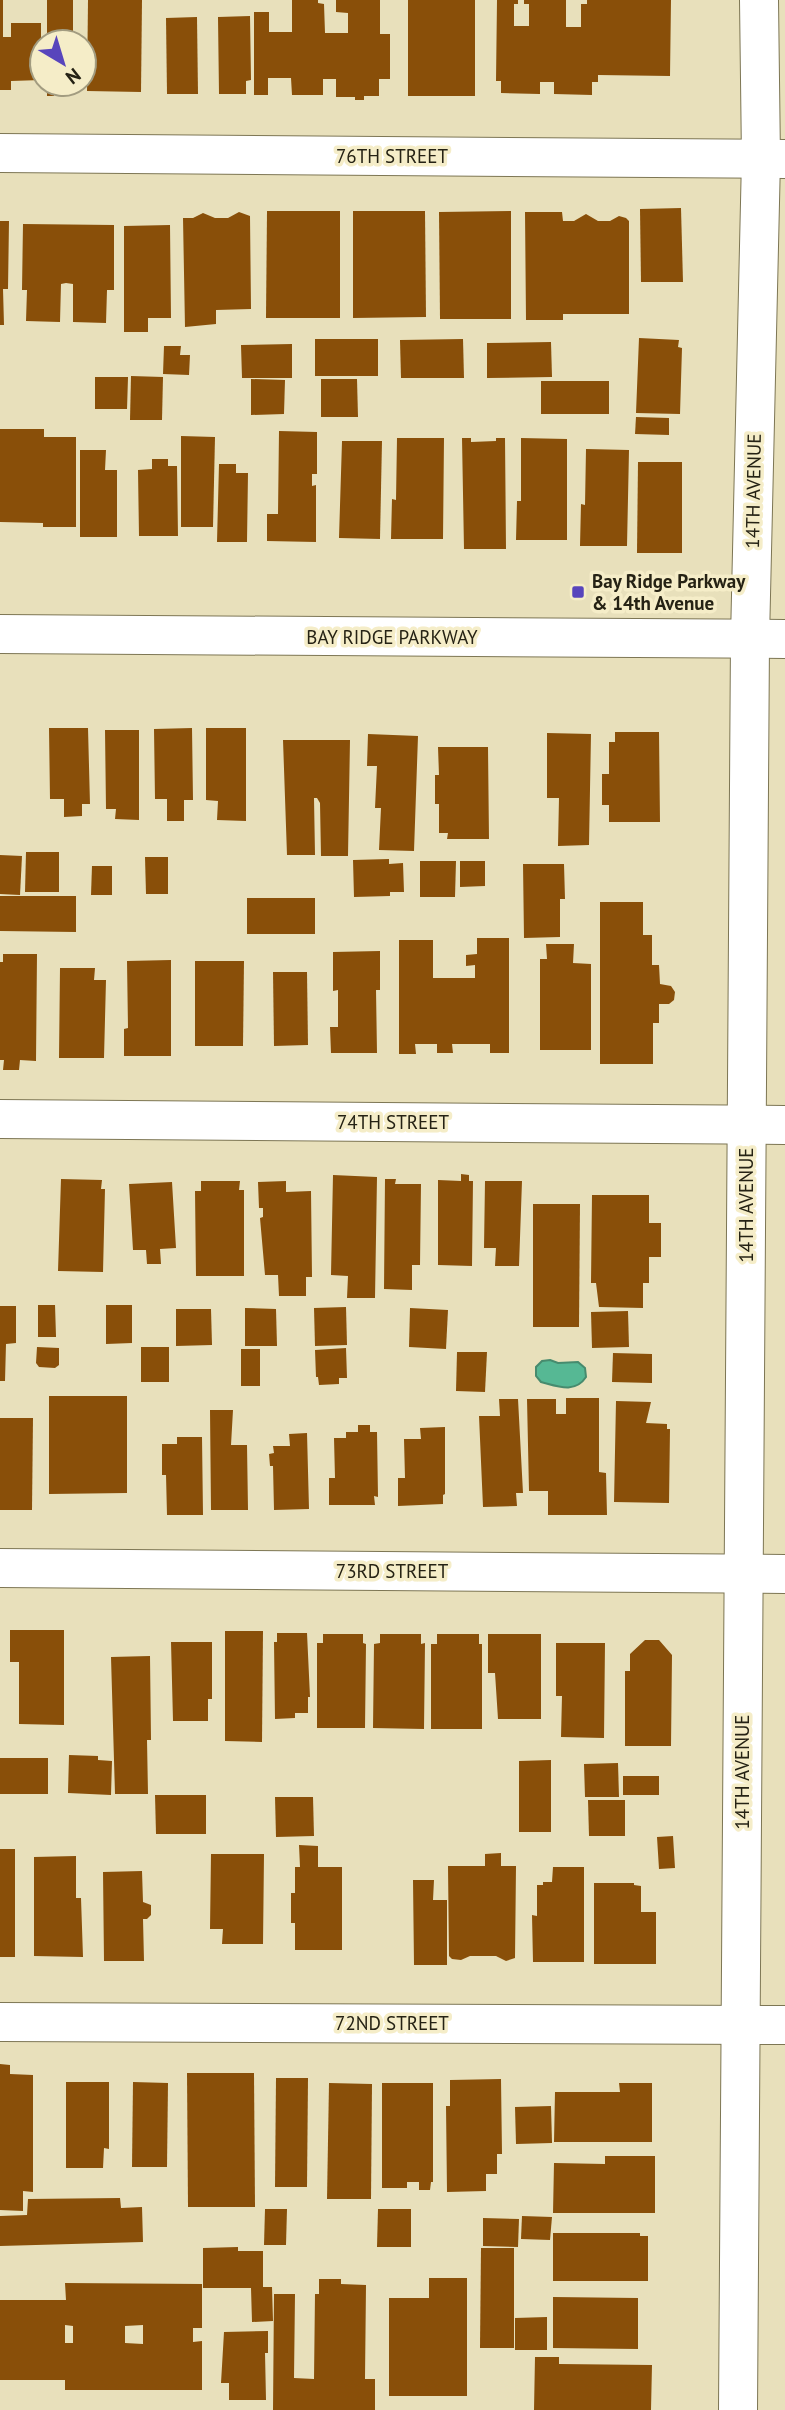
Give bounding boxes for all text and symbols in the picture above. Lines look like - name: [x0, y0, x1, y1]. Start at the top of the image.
- north arrow: [28, 28, 98, 98]
- text: N: [61, 63, 86, 90]
- street label: 76TH STREET: [336, 144, 448, 168]
- street label: 14TH AVENUE: [740, 433, 766, 549]
- place label: Bay Ridge Parkway & 14th Avenue: [592, 569, 746, 615]
- marker: Bay Ridge Parkway & 14th Avenue: [570, 584, 586, 600]
- street label: BAY RIDGE PARKWAY: [306, 625, 478, 649]
- street label: 74TH STREET: [337, 1110, 449, 1134]
- street label: 14TH AVENUE: [734, 1147, 758, 1263]
- street label: 73RD STREET: [336, 1559, 449, 1583]
- street label: 14TH AVENUE: [730, 1714, 754, 1830]
- street label: 72ND STREET: [335, 2011, 449, 2035]

